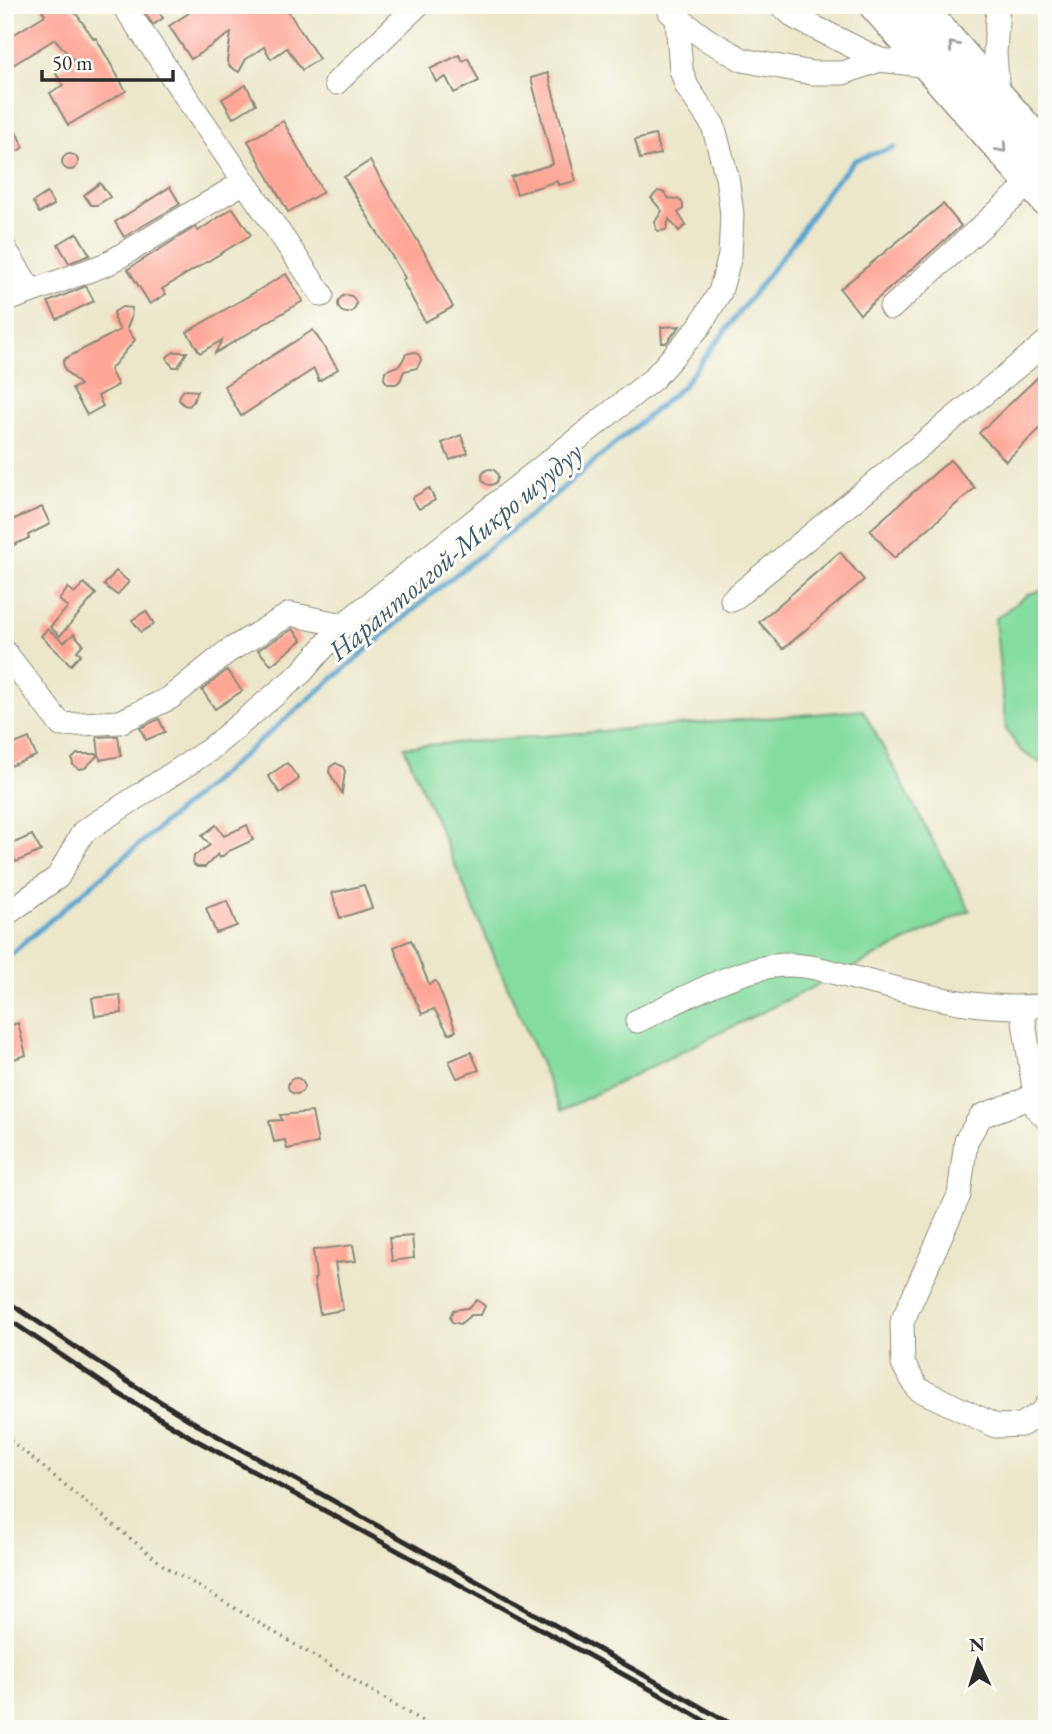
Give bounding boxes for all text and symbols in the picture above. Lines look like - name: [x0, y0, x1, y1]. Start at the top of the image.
- scale bar: [42, 38, 173, 82]
- one-way arrow: [949, 41, 961, 54]
- text: 50 m: [52, 49, 93, 76]
- one-way arrow: [994, 140, 1006, 153]
- water label: Нарантолгой-Микро шуудуу: [320, 434, 590, 669]
- north arrow: [944, 1626, 1014, 1696]
- text: N: [968, 1631, 986, 1658]

